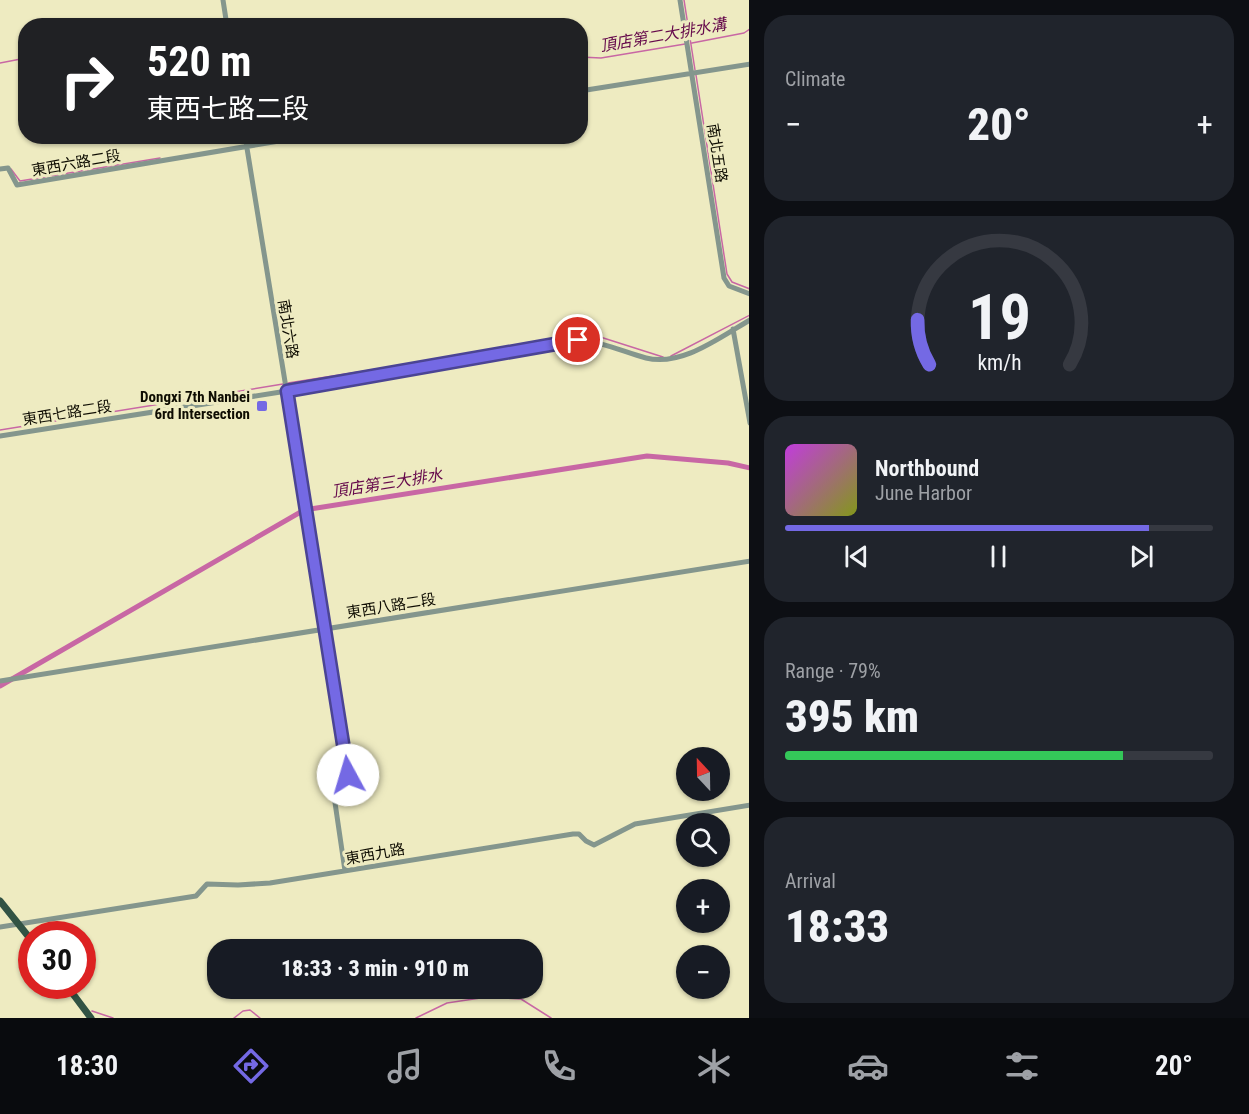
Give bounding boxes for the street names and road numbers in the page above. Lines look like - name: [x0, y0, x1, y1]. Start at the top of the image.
- street label: 南北五路: [703, 122, 731, 184]
- street label: 東西六路二段: [30, 146, 122, 180]
- street label: 南北六路: [274, 298, 302, 360]
- street label: 東西七路二段: [21, 397, 113, 429]
- street label: 東西八路二段: [345, 590, 437, 622]
- street label: 東西九路: [344, 840, 406, 868]

